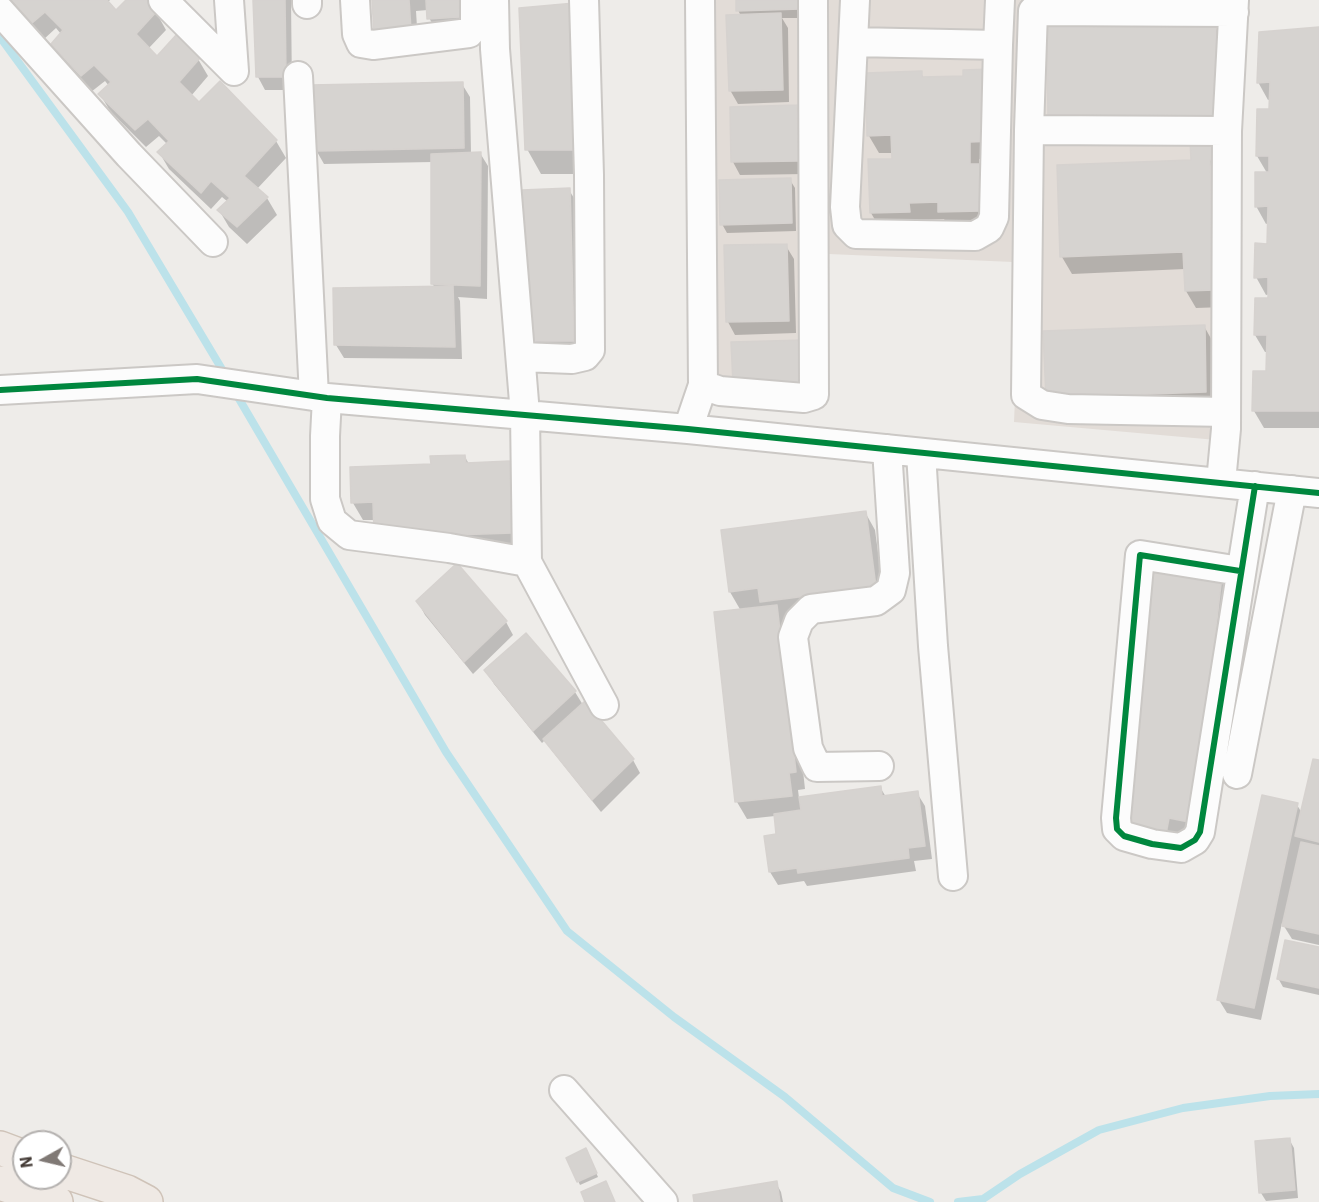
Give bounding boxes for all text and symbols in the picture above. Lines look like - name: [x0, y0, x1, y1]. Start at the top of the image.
- north arrow: [12, 1130, 72, 1190]
- text: N: [15, 1155, 37, 1169]

